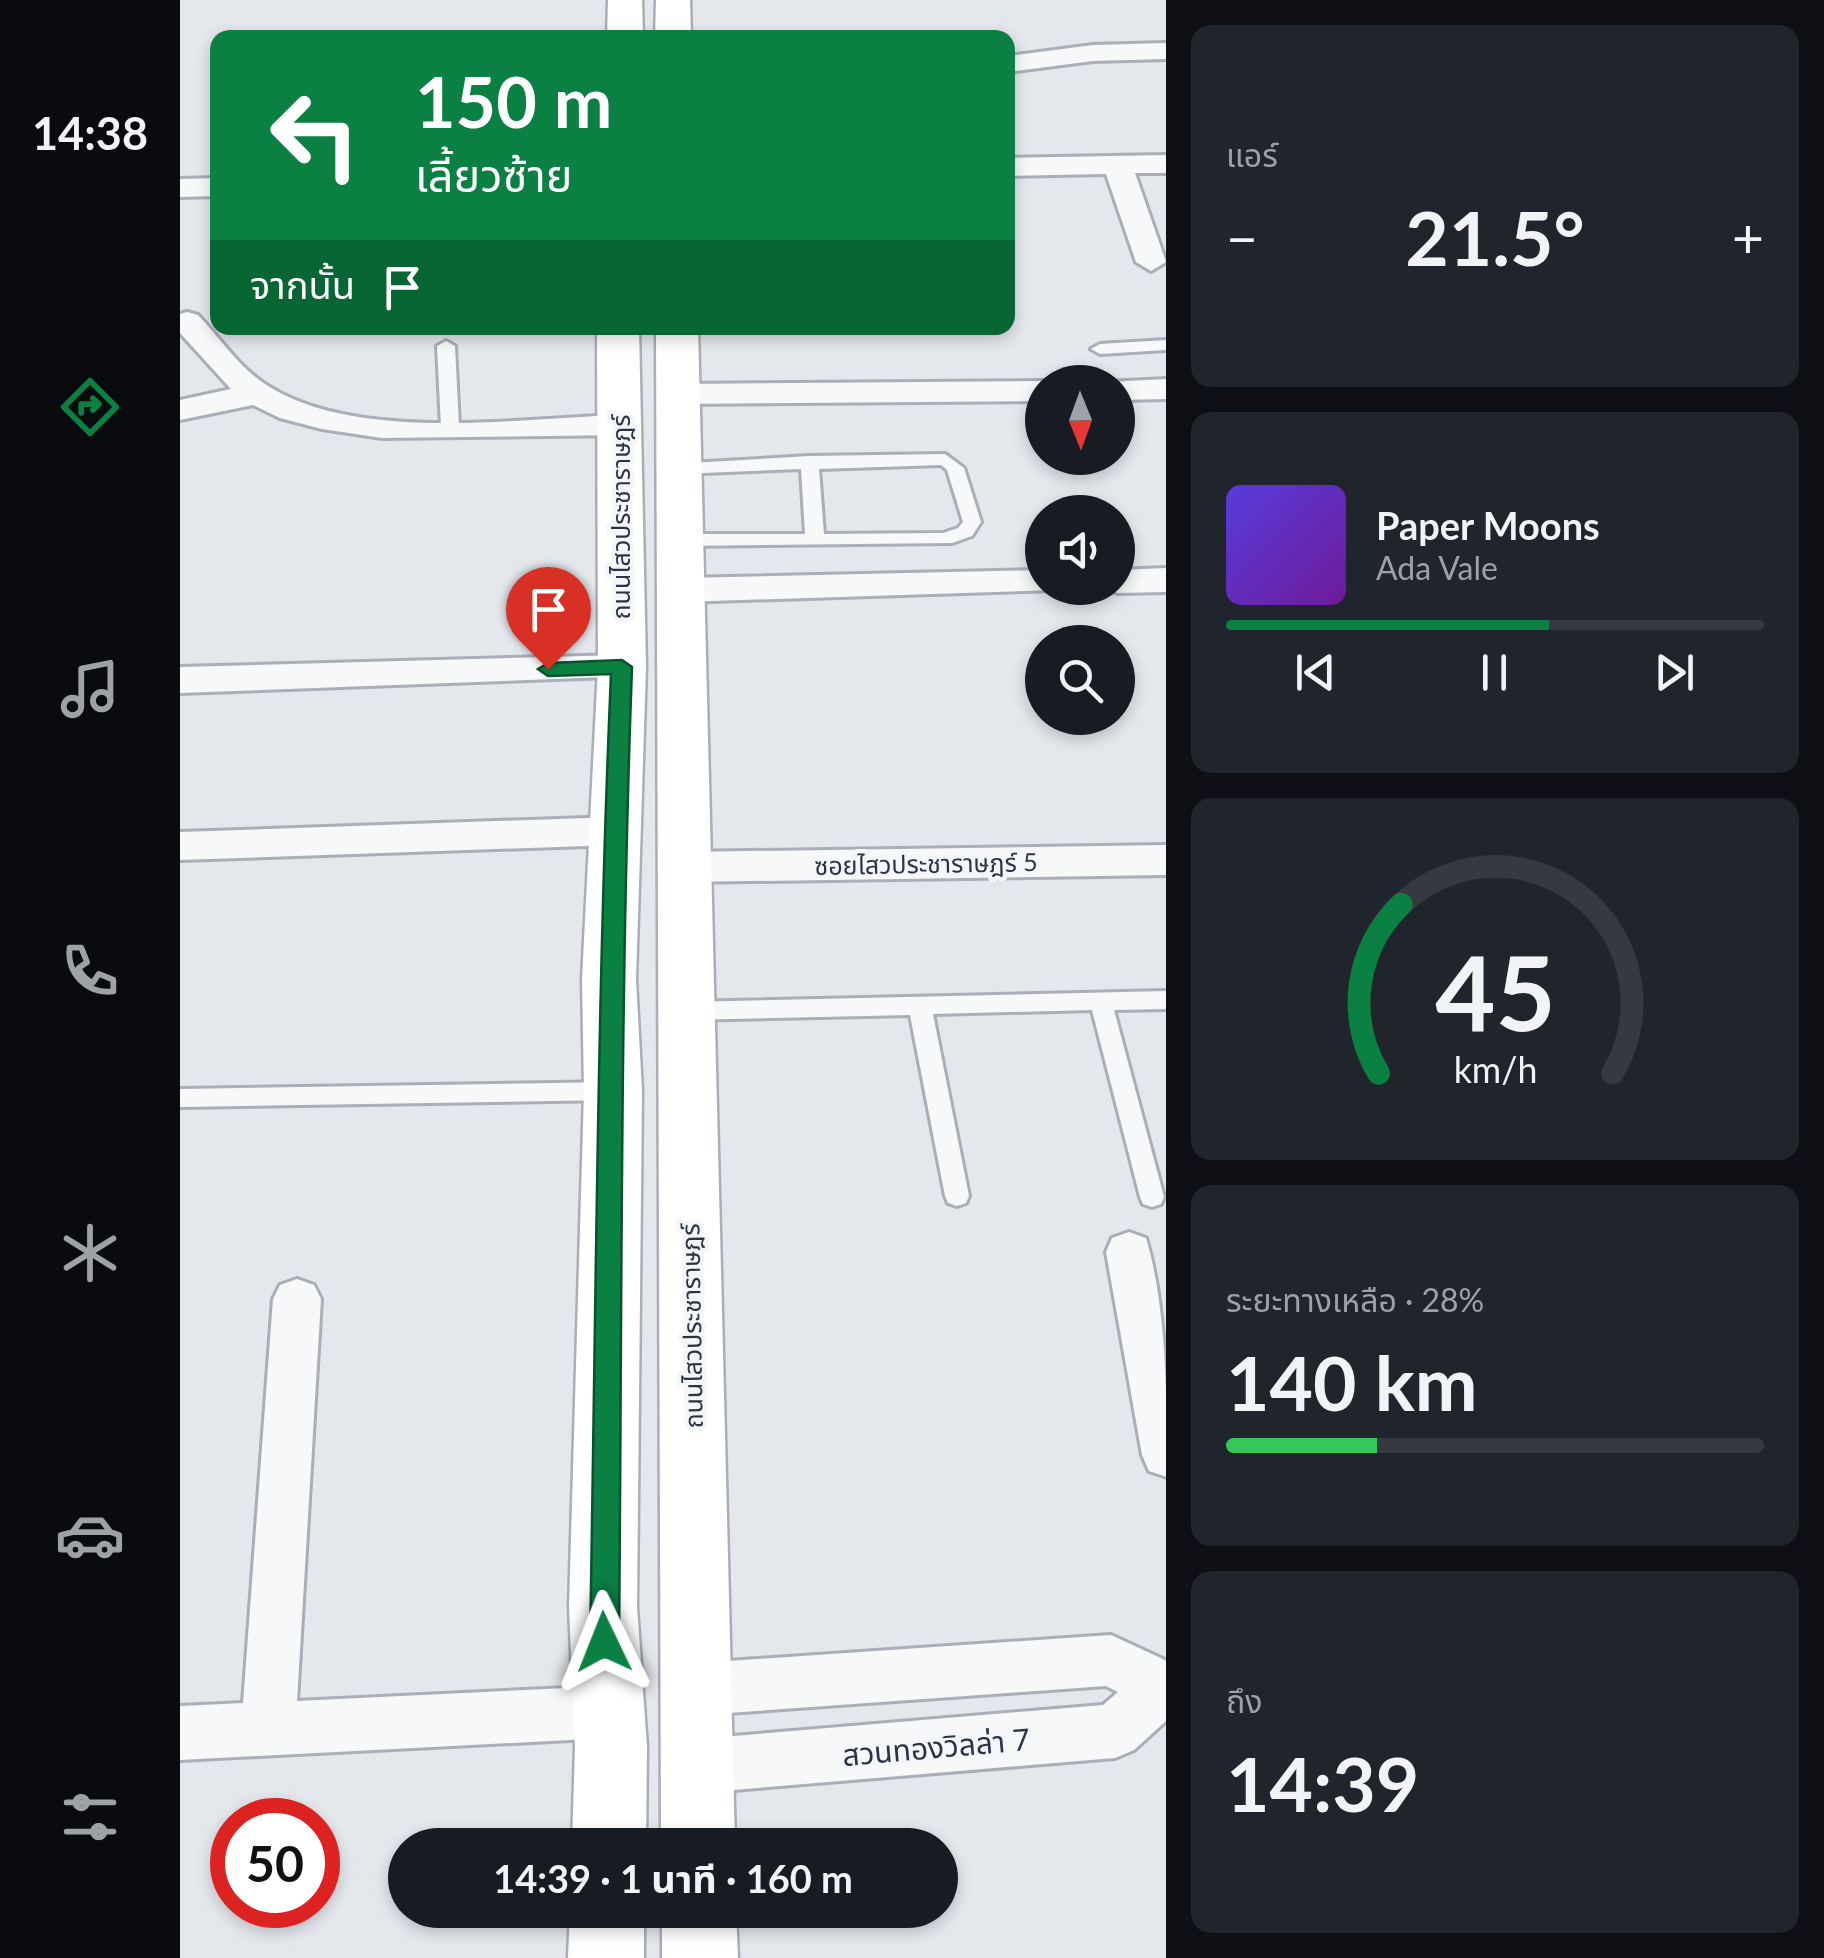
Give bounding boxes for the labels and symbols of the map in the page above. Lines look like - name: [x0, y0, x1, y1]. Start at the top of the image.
- north arrow: [1025, 365, 1135, 475]
- street label: ถนนไสวประชาราษฎร์: [605, 413, 635, 619]
- pin: [506, 567, 591, 670]
- street label: ซอยไสวประชาราษฎร์ 5: [814, 846, 1038, 880]
- street label: ถนนไสวประชาราษฎร์: [674, 1222, 708, 1429]
- position arrow: [552, 1590, 656, 1694]
- street label: สวนทองวิลล่า 7: [841, 1720, 1031, 1772]
- speed limit sign: 50: [210, 1798, 340, 1928]

